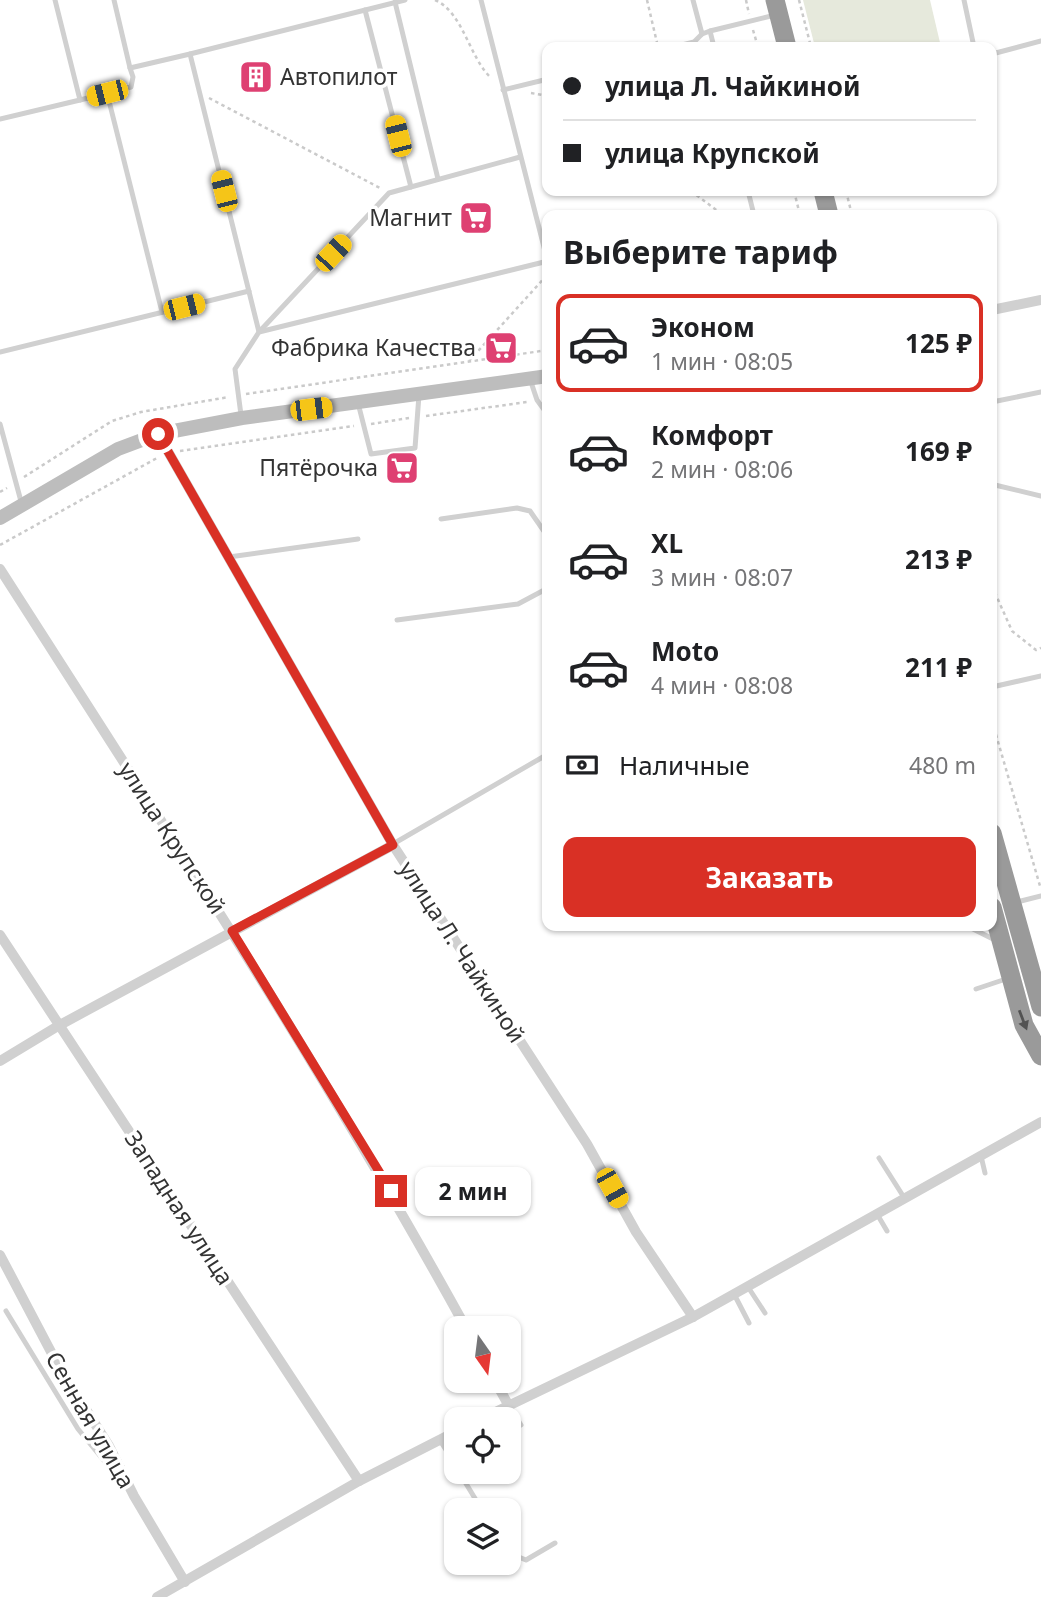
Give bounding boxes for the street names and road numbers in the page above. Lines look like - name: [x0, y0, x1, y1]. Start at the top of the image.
- street label: улица Крупской: [112, 755, 234, 920]
- street label: улица Л. Чайкиной: [392, 854, 534, 1048]
- street label: Западная улица: [118, 1124, 242, 1291]
- street label: Сенная улица: [39, 1345, 143, 1494]

